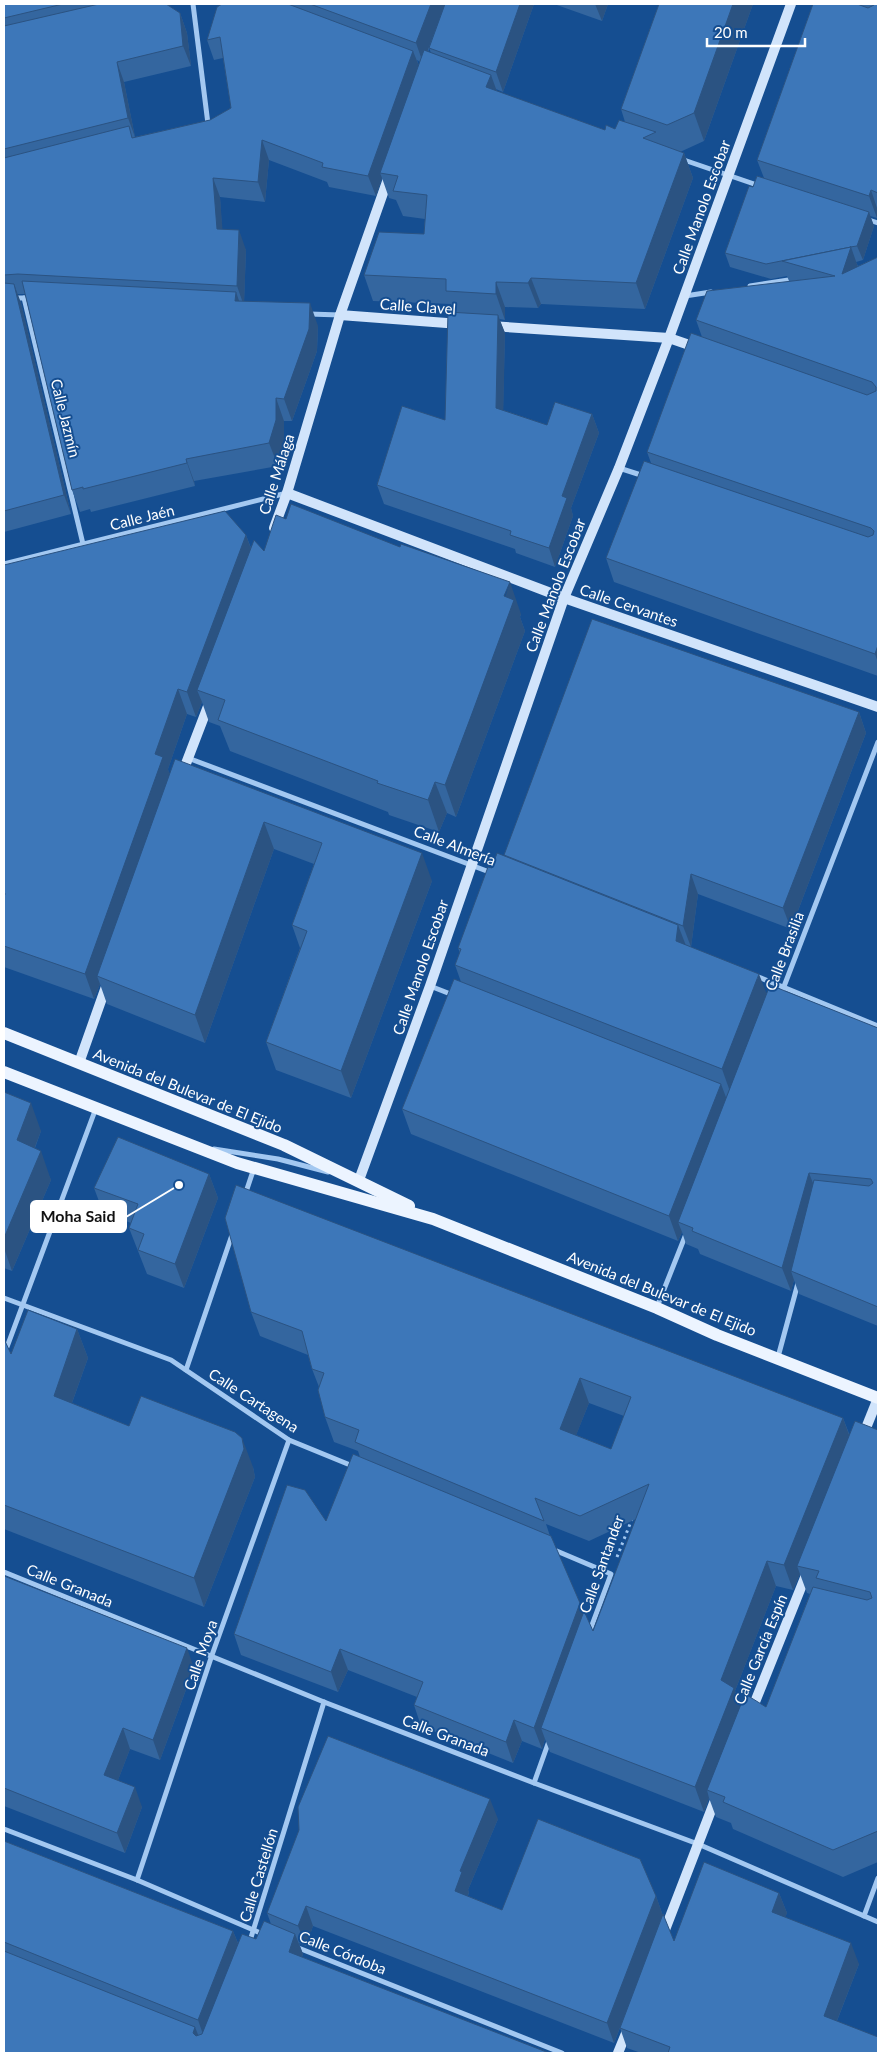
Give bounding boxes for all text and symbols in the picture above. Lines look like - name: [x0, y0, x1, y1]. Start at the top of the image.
- scale bar: [707, 15, 804, 47]
- text: 20 m: [714, 23, 748, 41]
- street label: Calle Manolo Escobar: [668, 137, 734, 277]
- street label: Calle Clavel: [379, 294, 457, 318]
- street label: Calle Jazmín: [48, 377, 84, 459]
- street label: Calle Málaga: [255, 431, 297, 517]
- street label: Calle Jaén: [108, 500, 176, 534]
- street label: Calle Manolo Escobar: [521, 515, 589, 655]
- street label: Calle Cervantes: [578, 580, 680, 630]
- street label: Calle Almería: [412, 821, 498, 869]
- street label: Calle Manolo Escobar: [388, 896, 452, 1037]
- street label: Calle Brasilia: [761, 909, 807, 993]
- street label: Avenida del Bulevar de El Ejido: [91, 1044, 285, 1136]
- callout: Moha Said: [31, 1201, 126, 1232]
- text: Moha Said: [40, 1206, 116, 1225]
- street label: Avenida del Bulevar de El Ejido: [565, 1247, 759, 1339]
- street label: Calle Cartagena: [206, 1364, 302, 1436]
- street label: Calle Santander: [575, 1512, 627, 1616]
- street label: Calle Granada: [24, 1559, 116, 1611]
- street label: Calle García Espín: [730, 1591, 790, 1707]
- street label: Calle Moya: [180, 1617, 220, 1693]
- street label: Calle Granada: [400, 1710, 492, 1760]
- street label: Calle Castellón: [235, 1826, 281, 1924]
- street label: Calle Córdoba: [297, 1926, 389, 1978]

